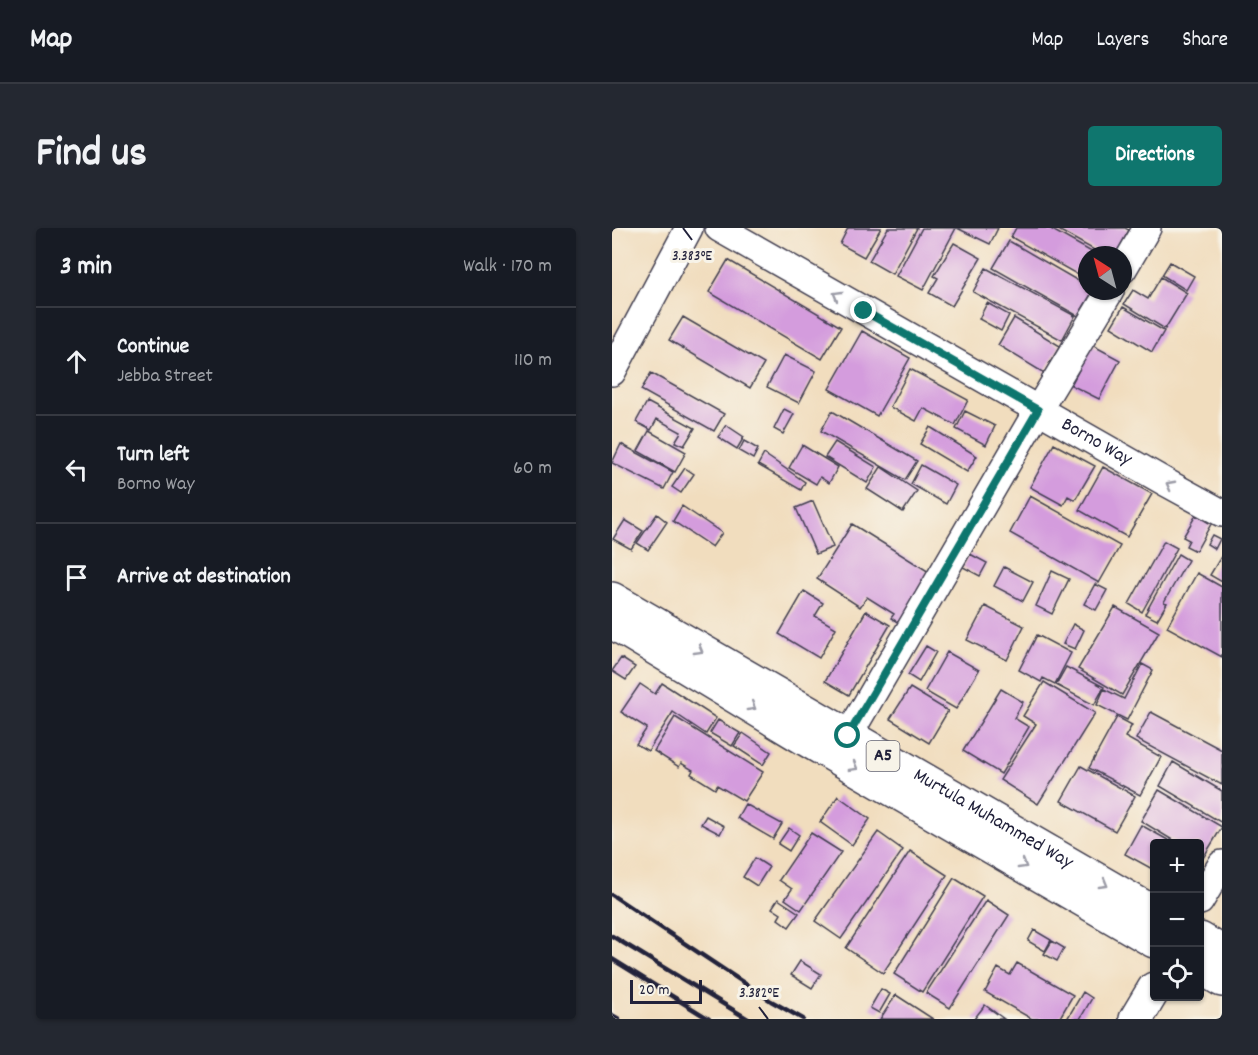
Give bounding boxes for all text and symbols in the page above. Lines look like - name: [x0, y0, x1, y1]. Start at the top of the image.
- text: Map: [30, 21, 72, 61]
- text: Map: [1032, 26, 1063, 56]
- text: Layers: [1096, 26, 1149, 56]
- text: Share: [1182, 26, 1228, 56]
- text: Find us: [36, 126, 147, 186]
- button: Directions: [1088, 126, 1222, 186]
- text: 3.383°E: [672, 246, 712, 268]
- north arrow: [1078, 246, 1132, 300]
- text: 3 min: [60, 249, 112, 286]
- text: Walk · 170 m: [463, 253, 552, 281]
- one-way arrow: [833, 291, 843, 302]
- route end: [850, 297, 876, 323]
- text: Continue: [117, 332, 189, 363]
- icon: ahead: [60, 345, 93, 378]
- text: 110 m: [514, 347, 552, 375]
- text: Jebba Street: [117, 363, 213, 391]
- street label: Borno Way: [1056, 411, 1138, 474]
- text: Turn left: [117, 440, 189, 471]
- icon: left: [60, 453, 93, 486]
- text: 60 m: [513, 455, 552, 483]
- text: Borno Way: [117, 471, 194, 499]
- one-way arrow: [1166, 481, 1177, 492]
- icon: arrive: [60, 561, 93, 594]
- text: Arrive at destination: [117, 562, 291, 593]
- one-way arrow: [693, 642, 703, 654]
- one-way arrow: [746, 699, 756, 711]
- route start: [834, 722, 860, 748]
- road number: A5: [866, 741, 900, 771]
- one-way arrow: [848, 760, 858, 771]
- street label: Murtula Muhammed Way: [908, 762, 1079, 877]
- map controls: [1150, 839, 1204, 1001]
- button: +: [1150, 839, 1204, 893]
- one-way arrow: [1017, 858, 1027, 869]
- one-way arrow: [1098, 877, 1108, 888]
- button: −: [1150, 893, 1204, 947]
- button: locate: [1150, 947, 1204, 1001]
- scale bar: [630, 977, 702, 1004]
- text: 20 m: [639, 979, 669, 1002]
- text: 3.382°E: [739, 983, 779, 1005]

